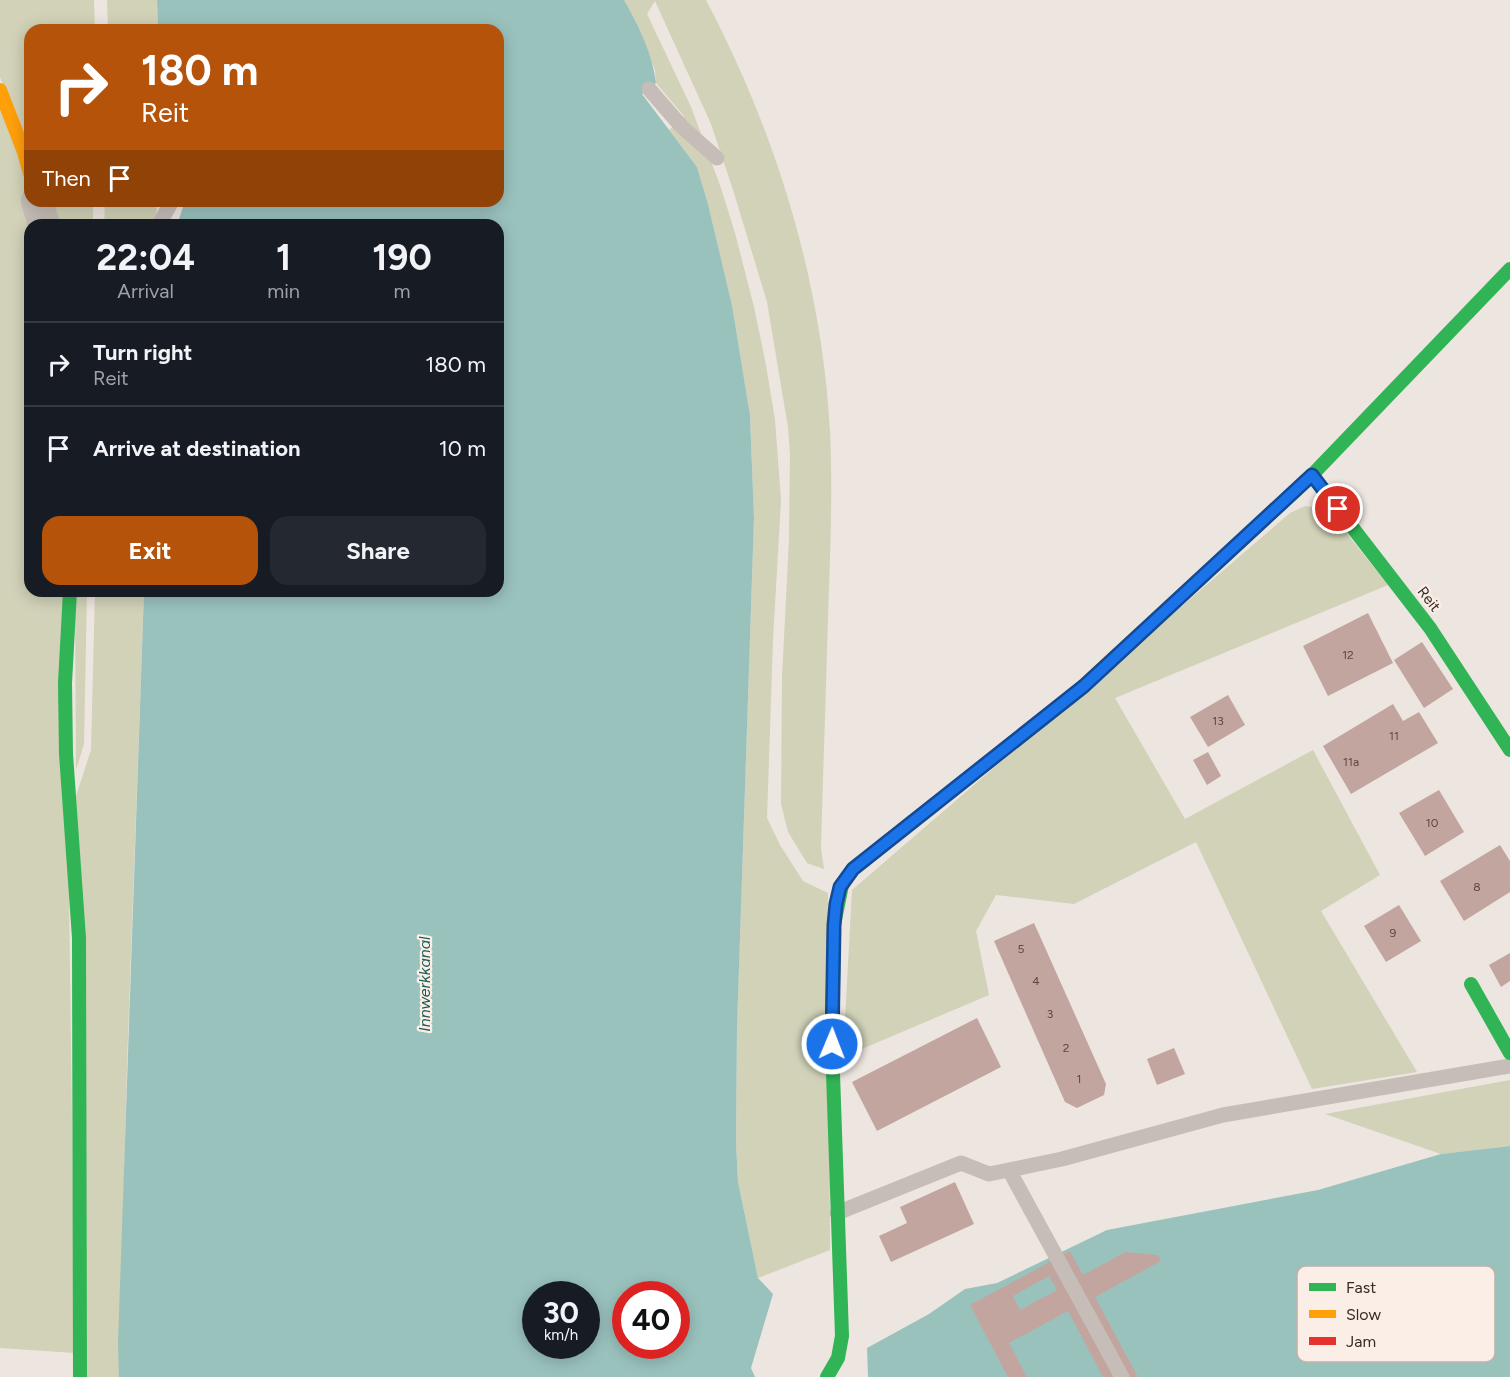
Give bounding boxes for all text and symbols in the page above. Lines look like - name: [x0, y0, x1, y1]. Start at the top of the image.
- text: 180 m: [141, 45, 258, 96]
- icon: right: [42, 48, 120, 126]
- text: Reit: [141, 96, 189, 129]
- icon: arrive: [103, 162, 136, 195]
- text: Then: [42, 165, 91, 192]
- text: 22:04: [96, 236, 195, 279]
- text: 1: [276, 236, 291, 279]
- text: 190: [372, 236, 432, 279]
- text: Arrival: [117, 279, 174, 303]
- text: min: [267, 279, 300, 303]
- text: m: [394, 279, 411, 303]
- text: Turn right: [93, 339, 192, 366]
- icon: right: [42, 348, 75, 381]
- text: 180 m: [425, 351, 486, 378]
- text: Reit: [93, 366, 129, 390]
- icon: arrive: [42, 432, 75, 465]
- text: Arrive at destination: [93, 435, 301, 462]
- text: 10 m: [439, 435, 486, 462]
- pin: [1312, 483, 1363, 534]
- icon: arrive: [1321, 492, 1354, 525]
- button: Exit: [42, 516, 258, 585]
- button: Share: [270, 516, 486, 585]
- street label: Reit: [1414, 583, 1445, 615]
- house number: 12: [1342, 648, 1354, 662]
- house number: 13: [1212, 714, 1224, 728]
- house number: 11: [1389, 729, 1399, 743]
- house number: 11a: [1343, 755, 1359, 769]
- house number: 10: [1426, 816, 1439, 830]
- house number: 8: [1473, 880, 1481, 894]
- house number: 9: [1390, 926, 1397, 940]
- water label: Innwerkkanal: [415, 936, 434, 1032]
- house number: 5: [1018, 942, 1025, 956]
- house number: 4: [1032, 974, 1040, 988]
- house number: 3: [1047, 1007, 1053, 1021]
- position arrow: [800, 1012, 864, 1076]
- house number: 2: [1063, 1041, 1069, 1055]
- house number: 1: [1077, 1072, 1081, 1086]
- legend: [1297, 1266, 1495, 1362]
- text: Fast: [1346, 1278, 1376, 1297]
- speed limit sign: 40: [612, 1281, 690, 1359]
- text: 30: [543, 1294, 579, 1331]
- text: Slow: [1346, 1305, 1381, 1324]
- text: km/h: [544, 1326, 578, 1344]
- text: Jam: [1346, 1332, 1376, 1351]

